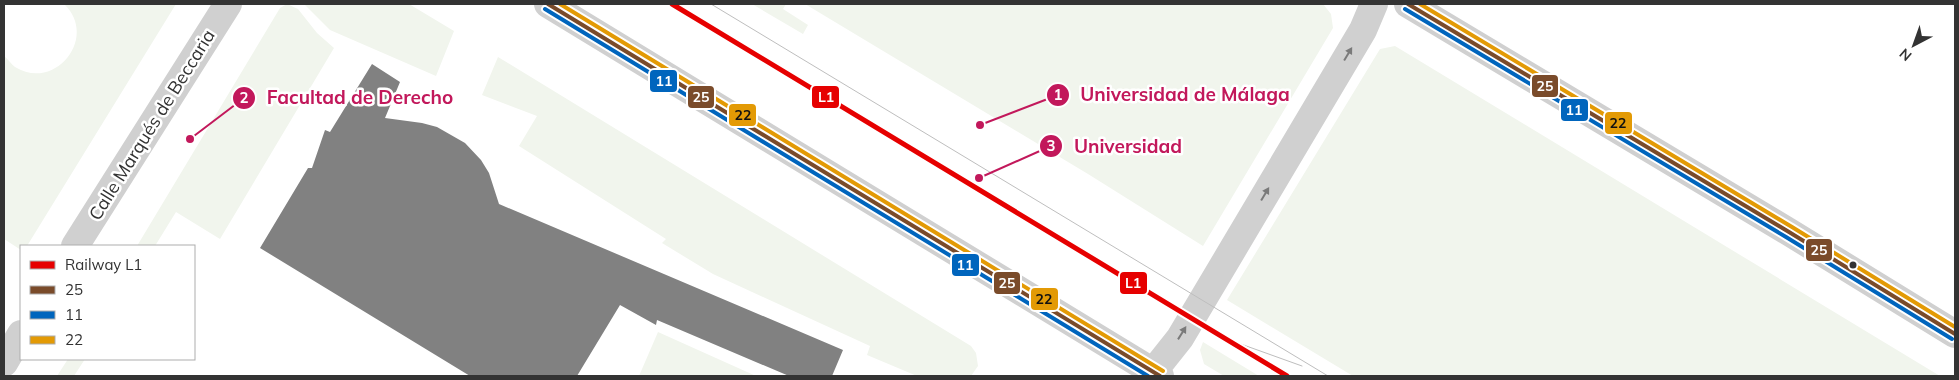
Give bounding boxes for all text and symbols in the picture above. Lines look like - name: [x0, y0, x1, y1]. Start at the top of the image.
- north arrow: [1889, 20, 1939, 70]
- street label: Calle Marqués de Beccaria: [83, 25, 220, 224]
- text: N: [1896, 45, 1915, 65]
- one-way arrow: [1344, 47, 1353, 60]
- line badge: 11: [649, 69, 678, 93]
- text: 11: [656, 72, 672, 90]
- line badge: 25: [1531, 74, 1559, 98]
- text: 25: [1537, 77, 1553, 95]
- callout: Universidad de Málaga: [1045, 78, 1300, 112]
- callout: Facultad de Derecho: [232, 81, 463, 115]
- text: Universidad de Málaga: [1080, 82, 1290, 106]
- text: Facultad de Derecho: [267, 85, 453, 109]
- line badge: 25: [687, 85, 715, 109]
- line badge: L1: [811, 85, 840, 109]
- text: 1: [1053, 85, 1063, 104]
- text: 2: [239, 88, 249, 107]
- text: 25: [693, 88, 709, 106]
- text: L1: [818, 88, 834, 106]
- line badge: 11: [1560, 98, 1589, 122]
- text: 11: [1566, 101, 1582, 119]
- line badge: 22: [728, 103, 757, 127]
- text: 22: [735, 106, 751, 124]
- line badge: 22: [1604, 111, 1633, 135]
- text: 22: [1610, 114, 1626, 132]
- callout: Universidad: [1039, 129, 1192, 163]
- text: Universidad: [1074, 134, 1182, 158]
- text: 3: [1046, 136, 1056, 155]
- one-way arrow: [1261, 187, 1270, 200]
- line badge: 25: [1805, 238, 1833, 262]
- text: 25: [1811, 241, 1827, 259]
- legend: [20, 245, 195, 360]
- line badge: 11: [951, 253, 980, 277]
- text: Railway L1: [65, 255, 142, 274]
- text: 11: [957, 256, 973, 274]
- unlabelled marker: [1848, 260, 1858, 270]
- line badge: 25: [993, 271, 1021, 295]
- line badge: L1: [1119, 271, 1148, 295]
- text: 25: [999, 274, 1015, 292]
- text: L1: [1125, 274, 1141, 292]
- text: 25: [65, 280, 83, 299]
- line badge: 22: [1030, 287, 1059, 311]
- text: 22: [1036, 290, 1052, 308]
- text: 11: [65, 305, 83, 324]
- one-way arrow: [1178, 327, 1187, 340]
- text: 22: [65, 330, 83, 349]

